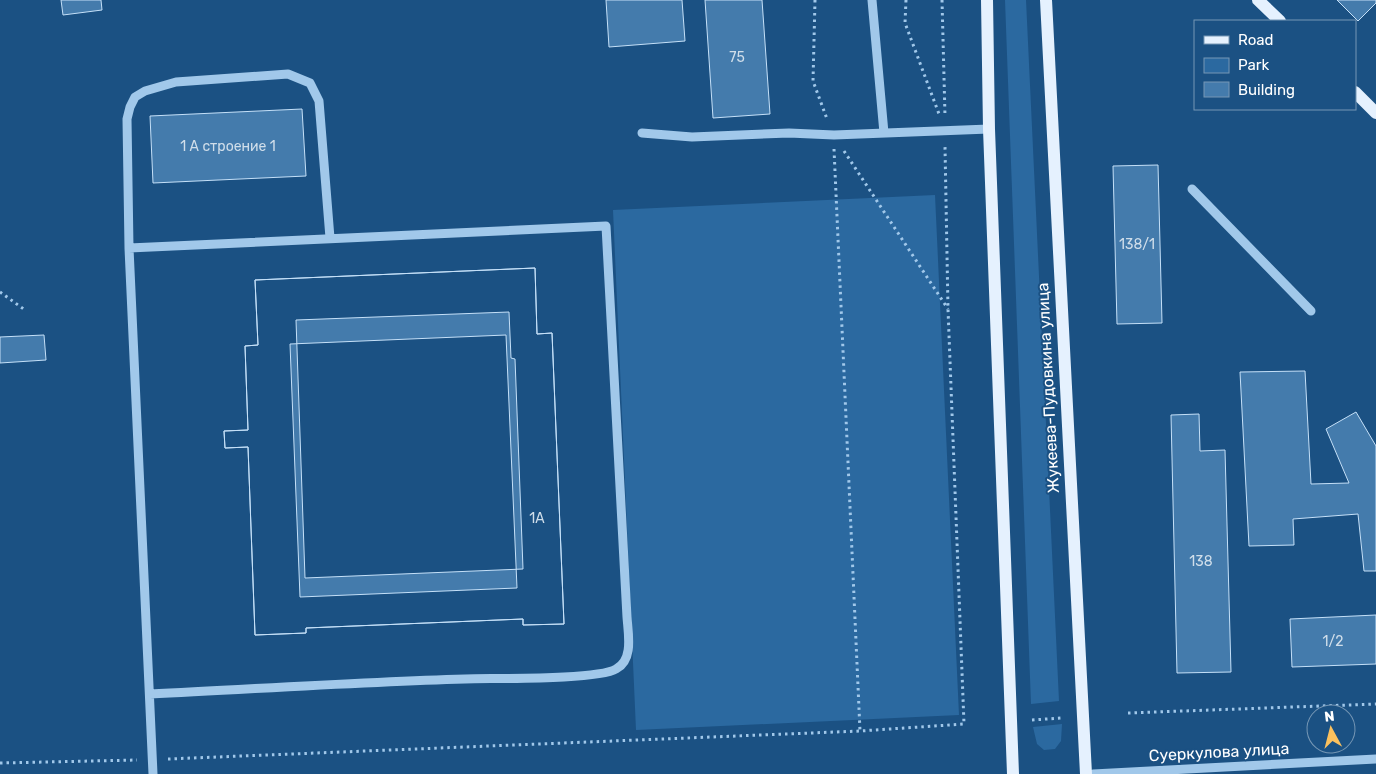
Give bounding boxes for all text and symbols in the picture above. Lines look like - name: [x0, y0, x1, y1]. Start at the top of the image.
- legend: [1194, 20, 1356, 110]
- text: Road: [1238, 31, 1274, 49]
- house number: 75: [729, 49, 745, 66]
- text: Park: [1238, 56, 1269, 74]
- text: Building: [1238, 81, 1295, 99]
- house number: 1 А строение 1: [180, 138, 276, 155]
- house number: 138/1: [1119, 236, 1155, 253]
- street label: Жукеева-Пудовкина улица: [1033, 282, 1063, 494]
- house number: 1А: [529, 510, 545, 527]
- house number: 138: [1189, 553, 1213, 570]
- house number: 1/2: [1323, 633, 1343, 650]
- north arrow: [1306, 704, 1356, 754]
- text: N: [1323, 708, 1336, 726]
- street label: Суеркулова улица: [1148, 739, 1290, 765]

